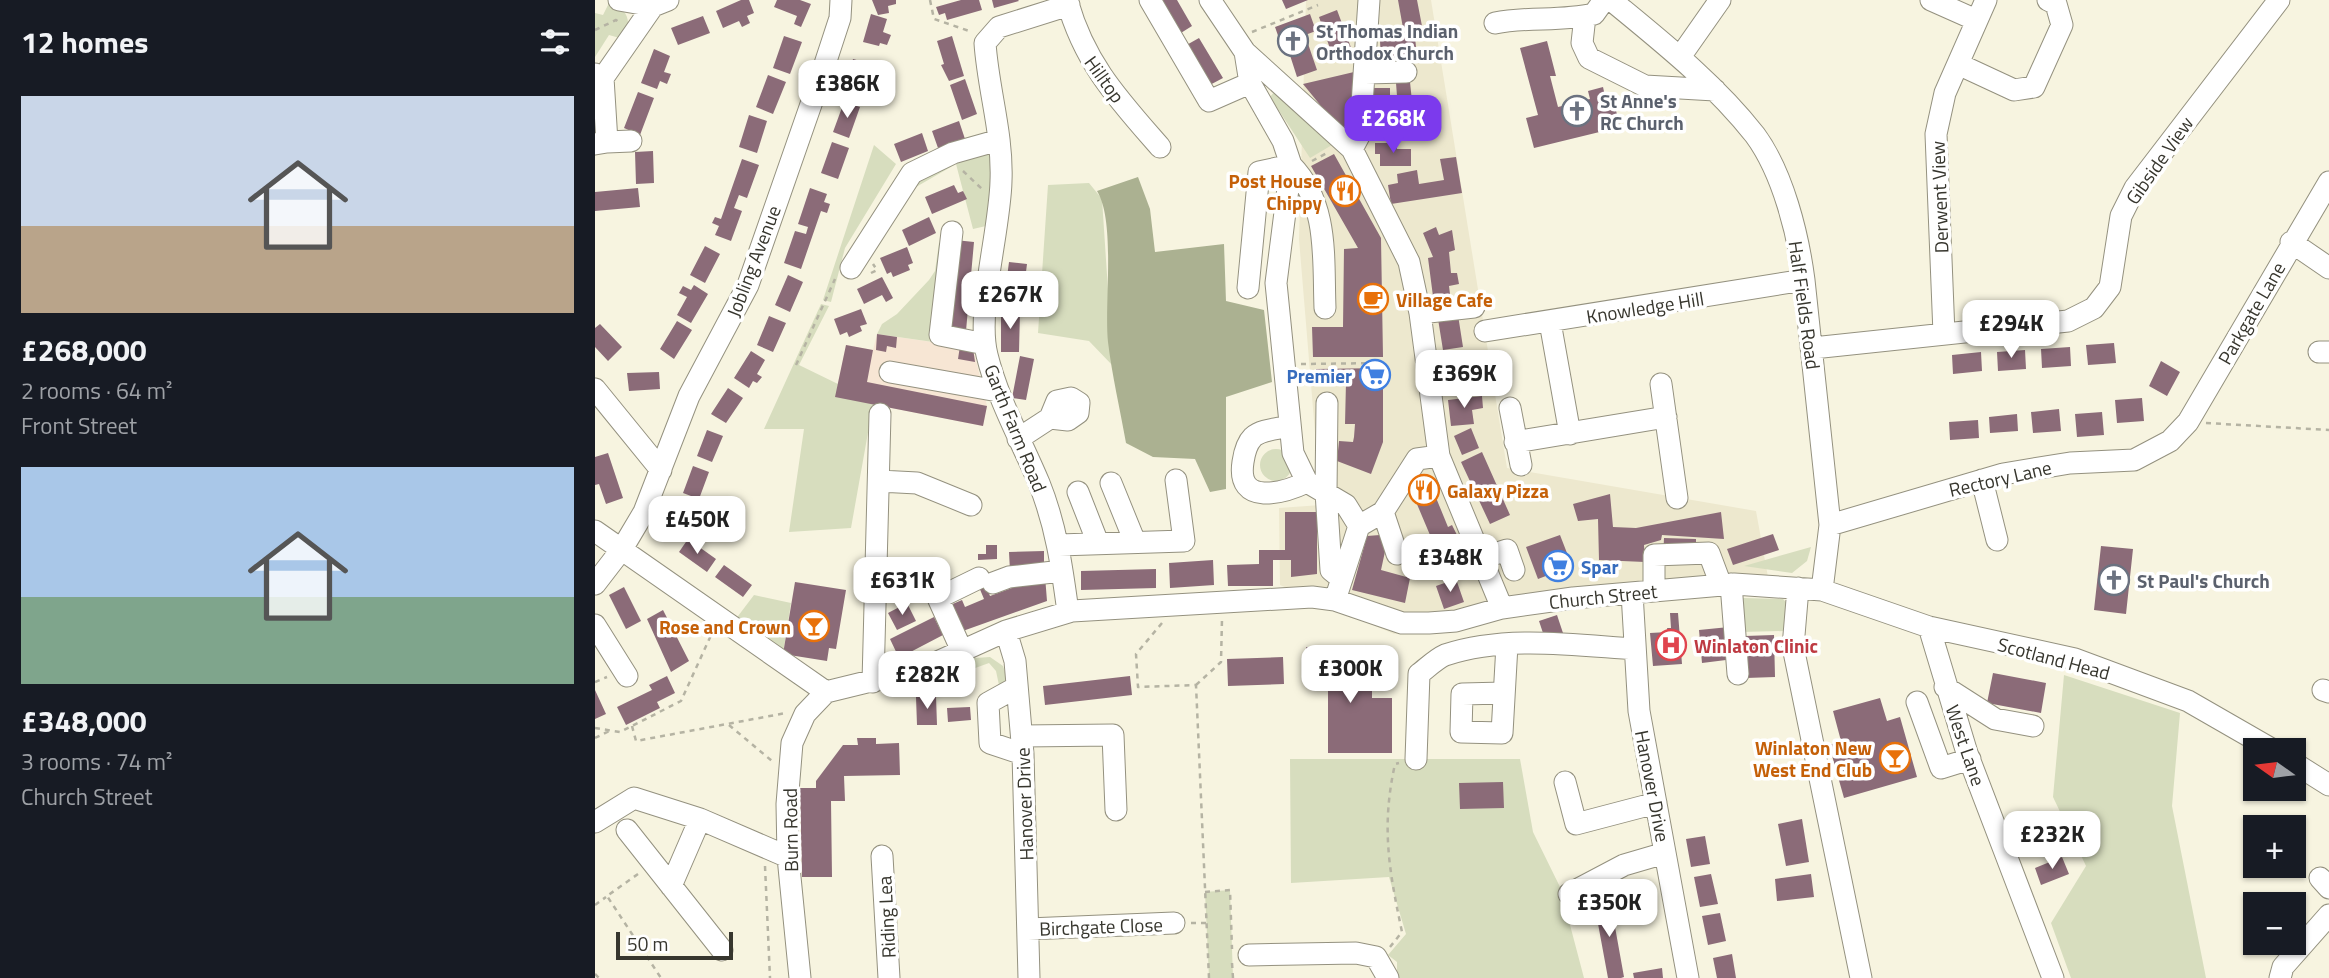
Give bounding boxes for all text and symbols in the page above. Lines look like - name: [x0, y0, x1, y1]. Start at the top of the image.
- place label: St Thomas Indian Orthodox Church: [1316, 16, 1458, 67]
- text: 12 homes: [21, 19, 148, 65]
- icon: filters: [536, 23, 574, 61]
- church icon: St Thomas Indian Orthodox Church: [1276, 24, 1310, 58]
- street label: Hilltop: [1078, 49, 1132, 109]
- pin: £386K: [798, 60, 896, 120]
- text: £386K: [814, 65, 880, 100]
- place label: St Anne's RC Church: [1600, 86, 1684, 137]
- church icon: St Anne's RC Church: [1560, 94, 1594, 128]
- pin: £268K: [1344, 96, 1442, 155]
- text: £268K: [1360, 100, 1426, 135]
- street label: Gibside View: [2118, 110, 2200, 210]
- street label: Derwent View: [1923, 140, 1955, 254]
- icon: home: [235, 142, 361, 268]
- place label: Post House Chippy: [1229, 166, 1322, 217]
- restaurant icon: Post House Chippy: [1328, 174, 1362, 208]
- street label: Jobling Avenue: [718, 201, 788, 321]
- street label: Half Fields Road: [1782, 239, 1828, 371]
- street label: Parkgate Lane: [2210, 256, 2292, 370]
- pin: £267K: [961, 272, 1059, 331]
- text: £267K: [977, 276, 1043, 311]
- cafe icon: Village Cafe: [1356, 282, 1390, 316]
- street label: Knowledge Hill: [1584, 283, 1706, 331]
- place label: Village Cafe: [1396, 285, 1493, 314]
- pin: £294K: [1962, 300, 2060, 360]
- text: £294K: [1978, 305, 2044, 340]
- text: £268,000: [21, 327, 147, 373]
- pin: £369K: [1415, 350, 1513, 410]
- text: £369K: [1431, 355, 1497, 390]
- supermarket icon: Premier: [1358, 358, 1392, 392]
- street label: Garth Farm Road: [977, 360, 1055, 496]
- place label: Premier: [1286, 361, 1352, 390]
- text: 2 rooms · 64 m²: [21, 373, 172, 408]
- text: Front Street: [21, 408, 137, 443]
- street label: Rectory Lane: [1946, 452, 2054, 504]
- restaurant icon: Galaxy Pizza: [1407, 473, 1441, 507]
- place label: Galaxy Pizza: [1447, 476, 1549, 505]
- pin: £450K: [648, 496, 746, 556]
- text: £450K: [664, 501, 730, 536]
- icon: home: [235, 513, 361, 639]
- pin: £348K: [1401, 534, 1499, 594]
- text: £348K: [1417, 539, 1483, 574]
- supermarket icon: Spar: [1541, 549, 1575, 583]
- place label: Spar: [1581, 552, 1618, 581]
- pin: £631K: [853, 558, 951, 617]
- text: £631K: [869, 562, 935, 597]
- church icon: St Paul's Church: [2097, 563, 2131, 597]
- place label: St Paul's Church: [2137, 566, 2270, 595]
- street label: Church Street: [1547, 576, 1659, 616]
- bar icon: Rose and Crown: [797, 609, 831, 643]
- place label: Rose and Crown: [659, 612, 791, 641]
- hospital icon: Winlaton Clinic: [1654, 628, 1688, 662]
- street label: Scotland Head: [1995, 629, 2113, 687]
- place label: Winlaton Clinic: [1694, 631, 1818, 660]
- pin: £300K: [1301, 646, 1399, 705]
- text: £300K: [1317, 650, 1383, 685]
- pin: £282K: [878, 652, 976, 711]
- text: £282K: [894, 656, 960, 691]
- text: £348,000: [21, 698, 147, 744]
- street label: West Lane: [1939, 700, 1993, 790]
- street label: Hanover Drive: [1628, 728, 1678, 844]
- place label: Winlaton New West End Club: [1753, 733, 1872, 784]
- north arrow: [2243, 738, 2307, 802]
- map controls: [2243, 738, 2306, 955]
- bar icon: Winlaton New West End Club: [1878, 741, 1912, 775]
- text: 3 rooms · 74 m²: [21, 744, 172, 779]
- street label: Hanover Drive: [1008, 747, 1040, 861]
- text: Church Street: [21, 779, 153, 814]
- street label: Burn Road: [775, 788, 805, 872]
- pin: £232K: [2003, 812, 2101, 871]
- button: +: [2243, 815, 2306, 878]
- text: £232K: [2019, 816, 2085, 851]
- street label: Riding Lea: [869, 875, 903, 959]
- pin: £350K: [1560, 880, 1658, 939]
- text: £350K: [1576, 884, 1642, 919]
- button: −: [2243, 892, 2306, 955]
- street label: Birchgate Close: [1039, 909, 1163, 943]
- scale bar: [616, 929, 733, 961]
- text: 50 m: [627, 929, 668, 958]

